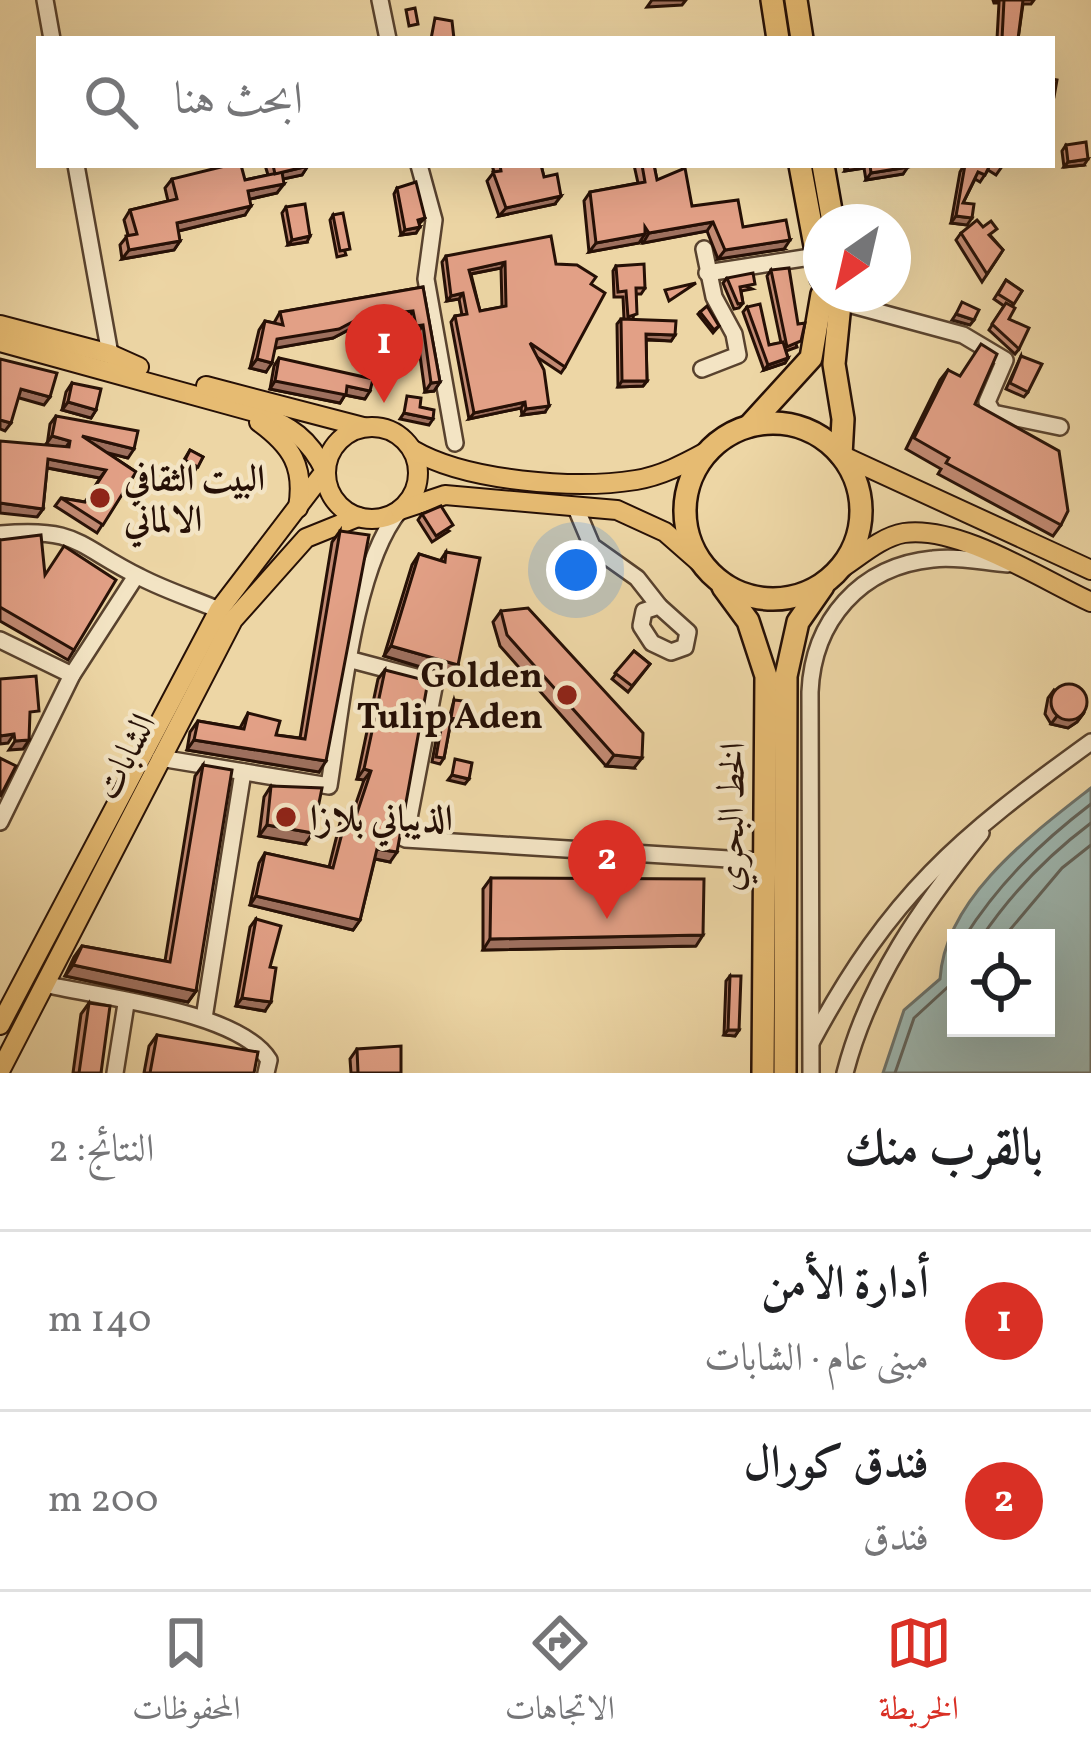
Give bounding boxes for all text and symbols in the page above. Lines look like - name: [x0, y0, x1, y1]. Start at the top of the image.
- search box: [36, 36, 1055, 168]
- icon: search: [78, 69, 144, 135]
- text: ابحث هنا: [174, 70, 303, 133]
- north arrow: [803, 204, 911, 312]
- pin: 1: [345, 304, 423, 403]
- place label: البيت الثقافي الالماني: [123, 456, 265, 548]
- marker: البيت الثقافي الالماني: [87, 485, 113, 511]
- your location: [546, 540, 606, 600]
- place label: Golden Tulip Aden: [357, 653, 543, 744]
- marker: Golden Tulip Aden: [554, 682, 580, 708]
- street label: الشابات: [85, 706, 171, 810]
- street label: الخط البحري: [708, 742, 760, 892]
- place label: الذيباني بلازا: [310, 796, 453, 847]
- marker: الذيباني بلازا: [273, 804, 299, 830]
- pin: 2: [568, 820, 646, 919]
- map controls: [947, 929, 1055, 1037]
- button: locate: [947, 929, 1055, 1037]
- text: بالقرب منك: [844, 1115, 1043, 1186]
- text: النتائج: 2: [48, 1124, 154, 1178]
- text: أدارة الأمن: [761, 1254, 929, 1317]
- text: 140 m: [48, 1294, 151, 1348]
- text: 1: [996, 1294, 1012, 1348]
- text: مبنى عام · الشابات: [704, 1333, 929, 1387]
- text: فندق كورال: [744, 1434, 929, 1497]
- text: 200 m: [48, 1474, 159, 1528]
- text: 2: [994, 1474, 1014, 1528]
- text: فندق: [863, 1513, 929, 1567]
- tab: المحفوظات: [132, 1610, 241, 1740]
- tab: الاتجاهات: [505, 1610, 615, 1740]
- tab: الخريطة: [879, 1610, 959, 1740]

